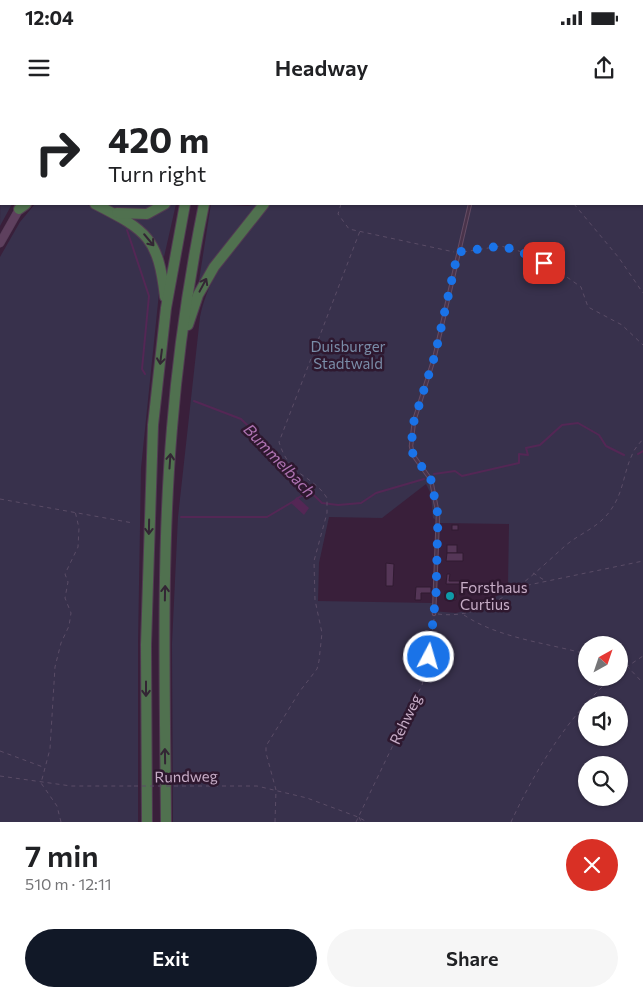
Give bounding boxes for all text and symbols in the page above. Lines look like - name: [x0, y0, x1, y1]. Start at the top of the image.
- text: 12:04: [25, 6, 74, 29]
- icon: menu: [25, 54, 53, 82]
- text: Headway: [275, 54, 368, 81]
- icon: share: [590, 54, 618, 82]
- text: 420 m: [108, 117, 209, 160]
- icon: right: [25, 120, 90, 185]
- text: Turn right: [108, 160, 206, 187]
- one-way arrow: [143, 234, 154, 247]
- pin: [523, 242, 565, 284]
- icon: arrive: [530, 249, 558, 277]
- one-way arrow: [198, 278, 208, 293]
- park label: Duisburger Stadtwald: [310, 337, 386, 372]
- one-way arrow: [156, 348, 166, 364]
- water label: Bummelbach: [240, 419, 320, 501]
- one-way arrow: [165, 453, 174, 469]
- one-way arrow: [144, 519, 153, 535]
- place label: Forsthaus Curtius: [460, 578, 528, 613]
- one-way arrow: [160, 586, 170, 602]
- marker: Forsthaus Curtius: [444, 590, 456, 602]
- position arrow: [402, 630, 454, 682]
- north arrow: [578, 636, 628, 686]
- map controls: [578, 636, 628, 806]
- one-way arrow: [142, 681, 151, 697]
- street label: Rehweg: [385, 691, 425, 747]
- button: sound: [578, 696, 628, 746]
- one-way arrow: [160, 748, 170, 764]
- button: search: [578, 756, 628, 806]
- street label: Rundweg: [154, 766, 218, 786]
- text: 7 min: [25, 836, 99, 873]
- button: close: [566, 839, 618, 891]
- text: 510 m · 12:11: [25, 874, 112, 893]
- button: Exit: [25, 929, 317, 987]
- button: Share: [327, 929, 618, 987]

